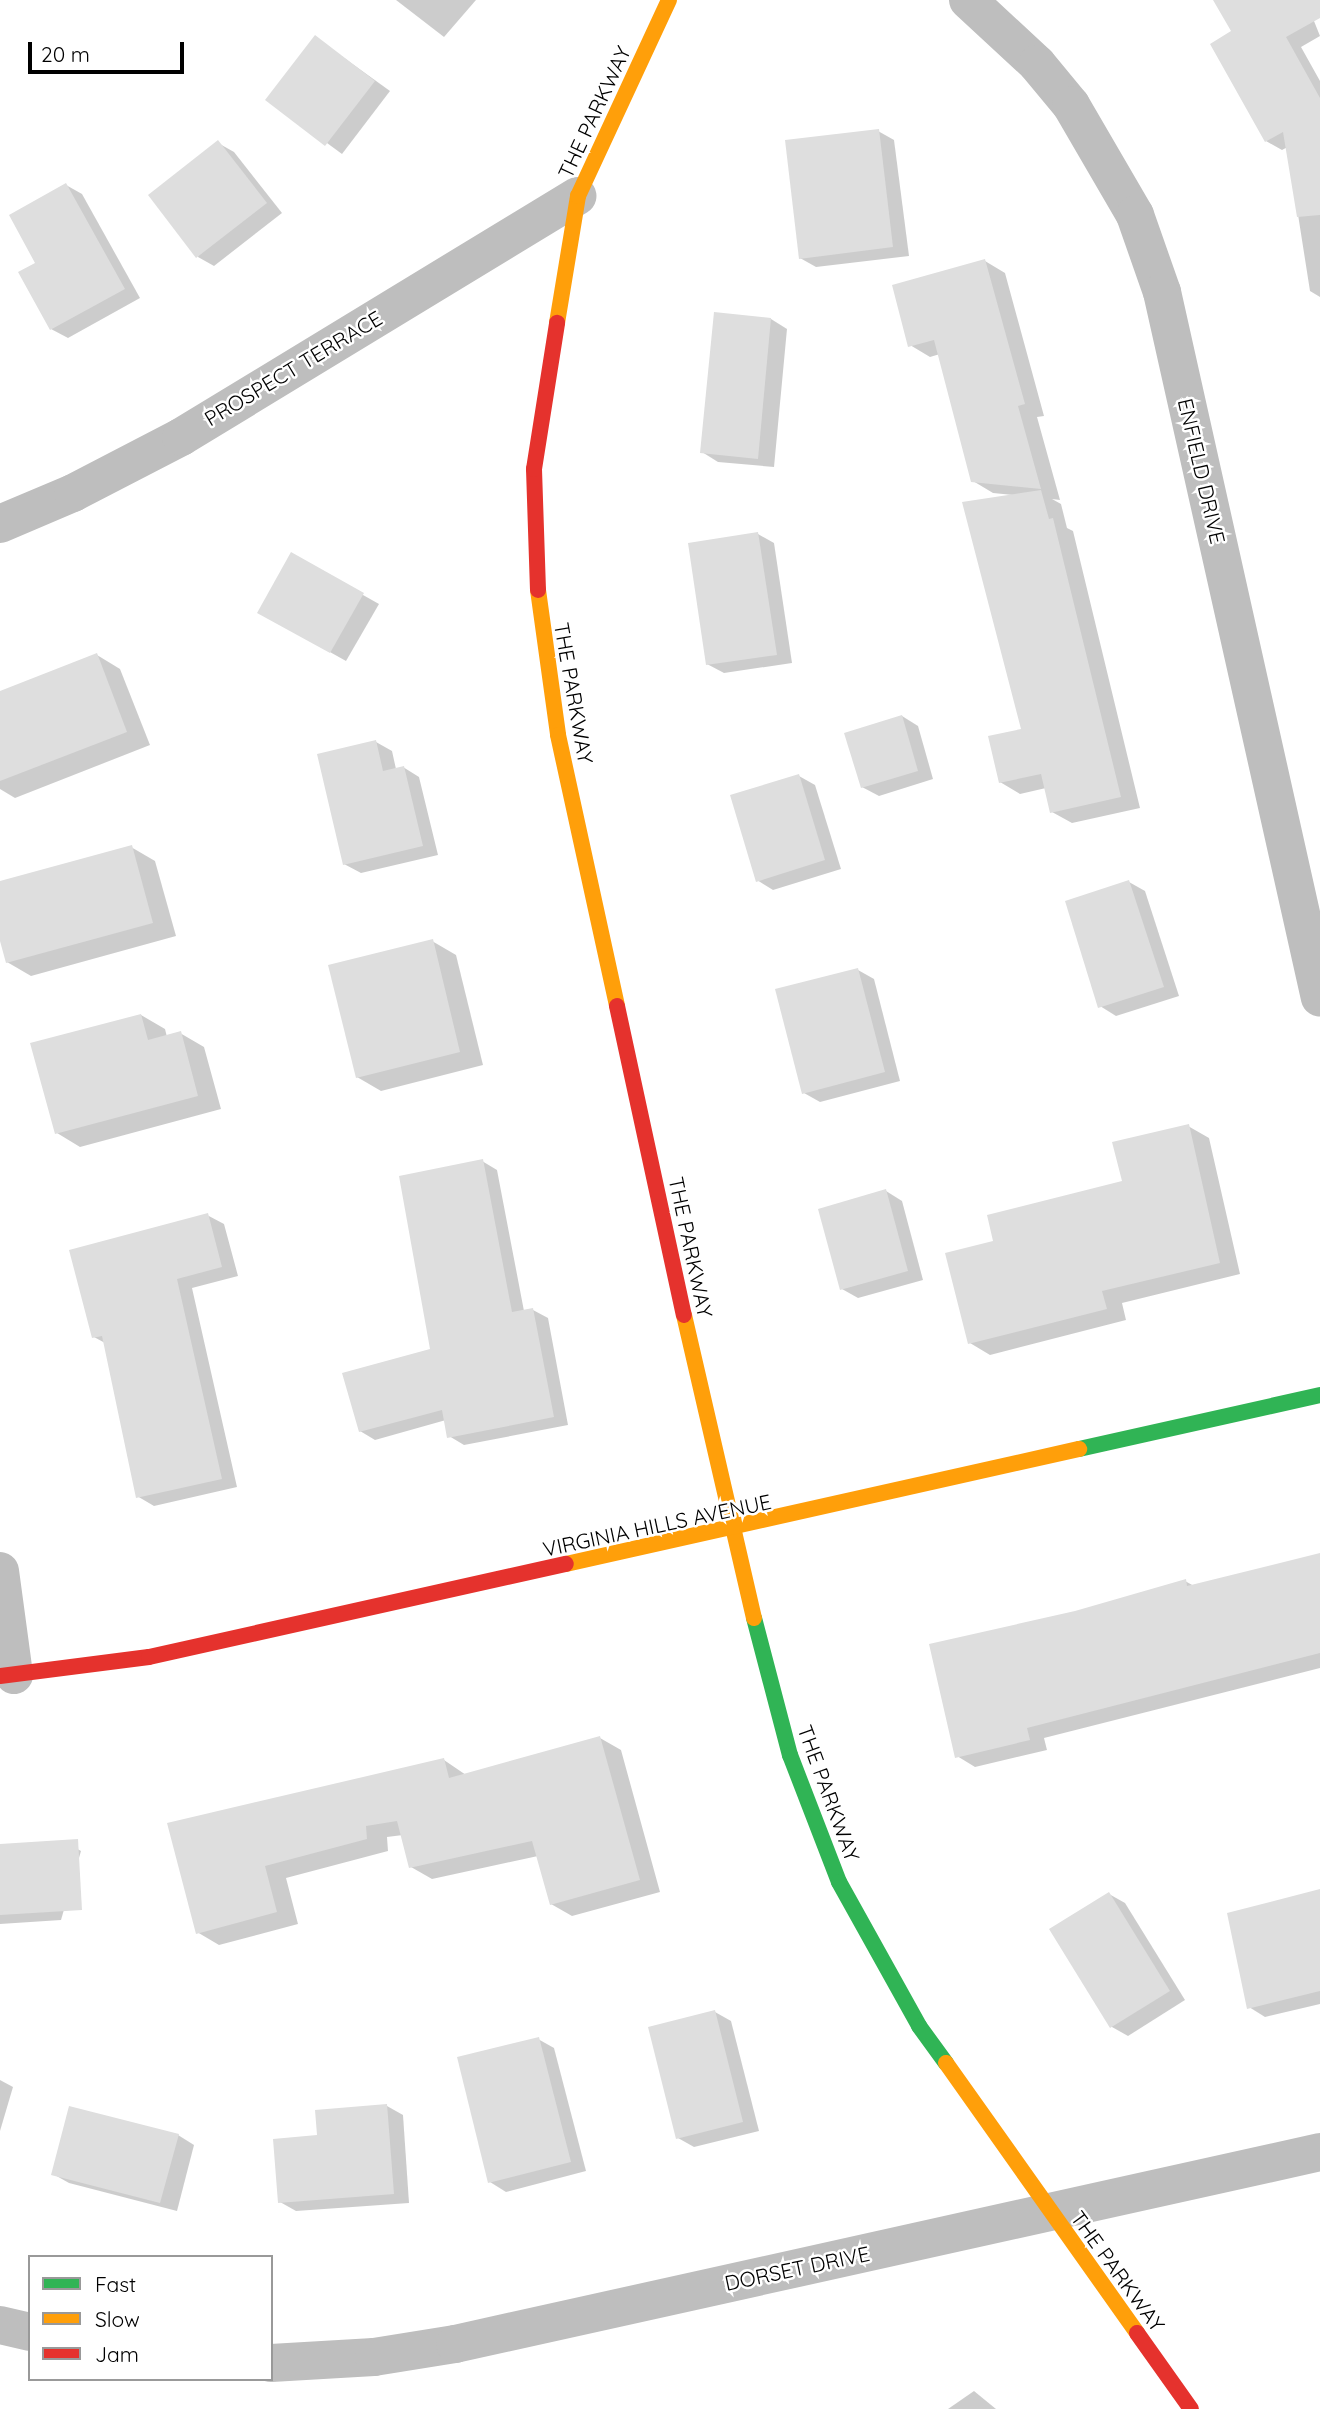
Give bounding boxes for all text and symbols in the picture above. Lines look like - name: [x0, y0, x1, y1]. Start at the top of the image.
- scale bar: [32, 28, 187, 72]
- text: 20 m: [41, 41, 90, 67]
- street label: THE PARKWAY: [552, 42, 636, 182]
- street label: PROSPECT TERRACE: [200, 305, 386, 431]
- street label: ENFIELD DRIVE: [1173, 396, 1231, 546]
- street label: THE PARKWAY: [549, 620, 599, 766]
- street label: THE PARKWAY: [664, 1174, 718, 1320]
- street label: VIRGINIA HILLS AVENUE: [541, 1488, 773, 1562]
- street label: THE PARKWAY: [793, 1721, 865, 1865]
- street label: THE PARKWAY: [1066, 2206, 1170, 2336]
- street label: DORSET DRIVE: [722, 2240, 872, 2296]
- legend: [28, 2255, 273, 2381]
- text: Fast: [95, 2271, 136, 2297]
- text: Slow: [95, 2306, 140, 2332]
- text: Jam: [95, 2341, 139, 2367]

